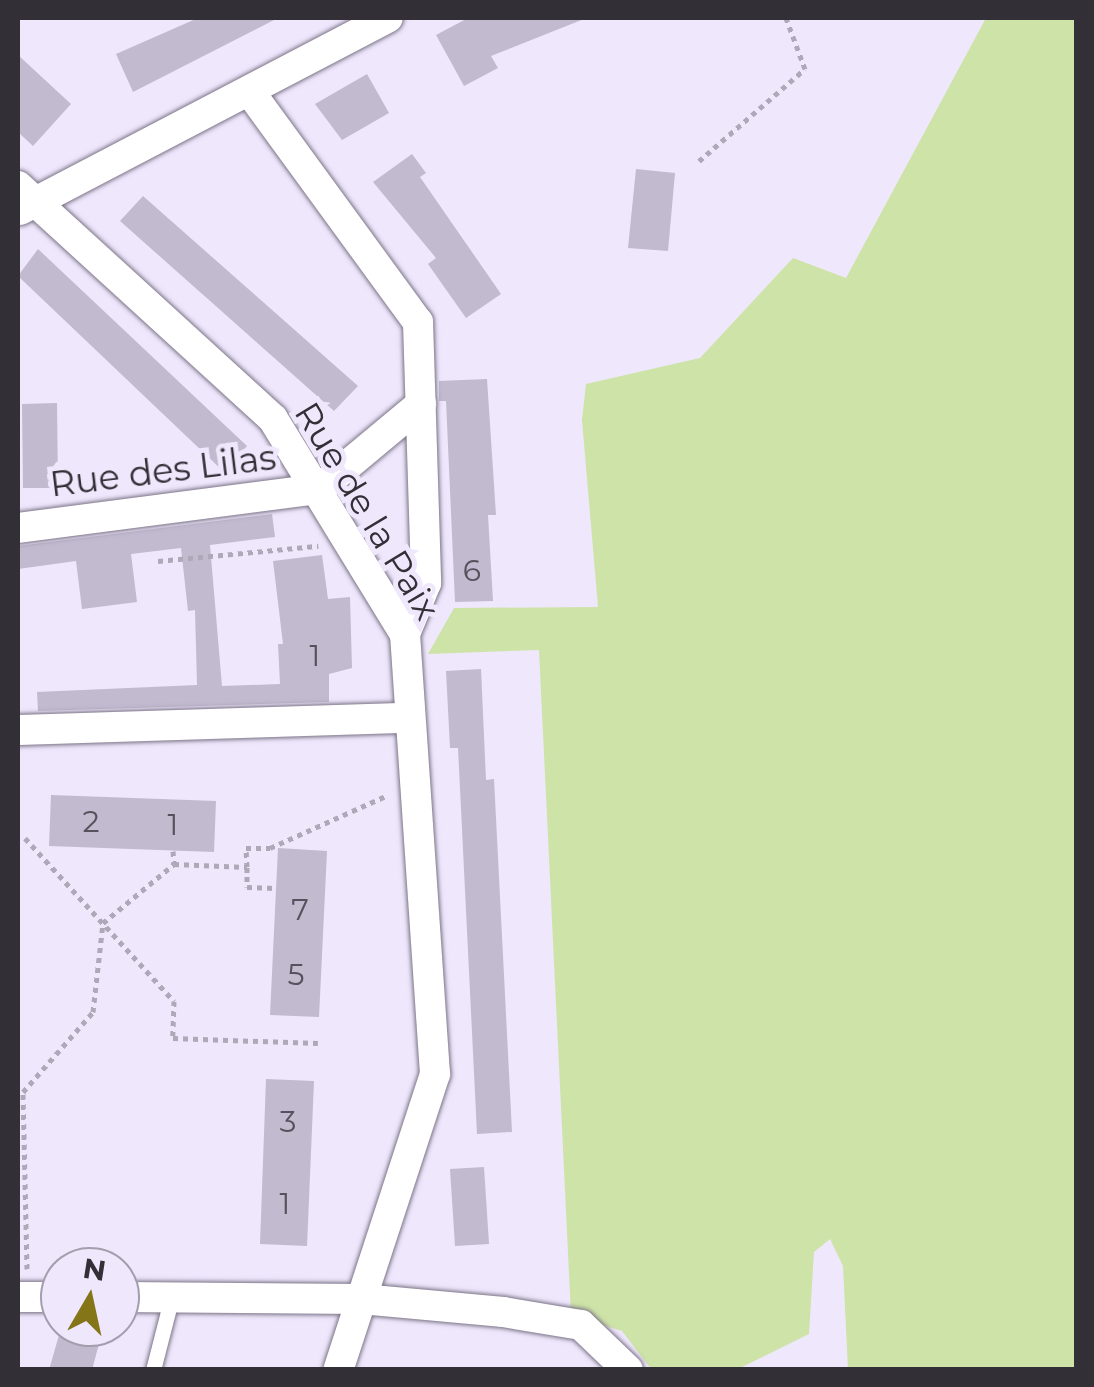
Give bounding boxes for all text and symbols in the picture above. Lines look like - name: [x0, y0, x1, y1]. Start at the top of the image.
- street label: Rue de la Paix: [286, 395, 448, 627]
- street label: Rue des Lilas: [48, 436, 278, 506]
- house number: 6: [463, 553, 481, 589]
- house number: 1: [310, 638, 320, 674]
- house number: 2: [82, 804, 100, 840]
- house number: 1: [168, 807, 178, 843]
- house number: 7: [291, 892, 309, 928]
- house number: 5: [288, 957, 304, 993]
- house number: 3: [280, 1104, 296, 1140]
- house number: 1: [280, 1186, 290, 1222]
- north arrow: [40, 1247, 140, 1347]
- text: N: [81, 1251, 108, 1288]

